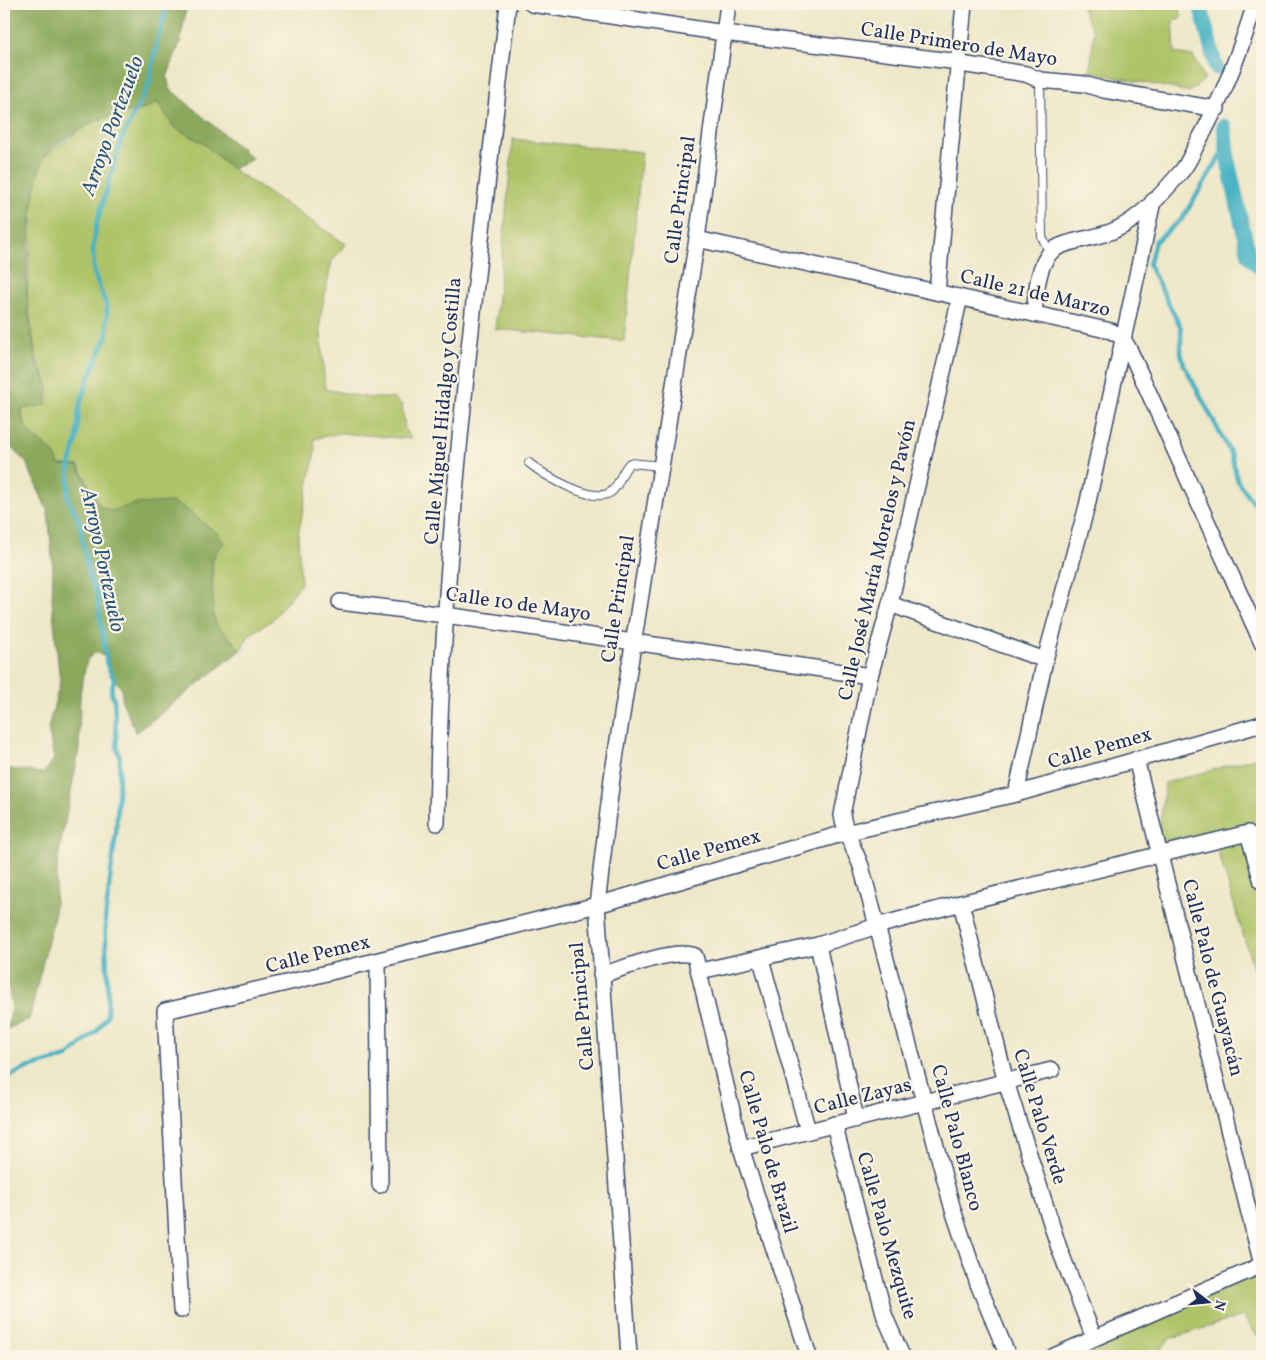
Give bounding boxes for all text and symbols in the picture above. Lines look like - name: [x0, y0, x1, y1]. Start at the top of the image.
- street label: Calle Primero de Mayo: [859, 16, 1059, 74]
- water label: Arroyo Portezuelo: [74, 52, 152, 201]
- street label: Calle Principal: [658, 134, 704, 266]
- street label: Calle 21 de Marzo: [957, 263, 1113, 325]
- street label: Calle Miguel Hidalgo y Costilla: [418, 276, 470, 546]
- street label: Calle José María Morelos y Pavón: [832, 416, 924, 704]
- water label: Arroyo Portezuelo: [72, 484, 132, 635]
- street label: Calle Principal: [595, 533, 643, 665]
- street label: Calle 10 de Mayo: [444, 581, 592, 629]
- street label: Calle Pemex: [1045, 721, 1155, 777]
- street label: Calle Pemex: [654, 823, 764, 879]
- street label: Calle Palo de Guayacán: [1174, 876, 1250, 1080]
- street label: Calle Pemex: [263, 929, 373, 981]
- street label: Calle Principal: [563, 941, 603, 1071]
- street label: Calle Palo Verde: [1005, 1046, 1073, 1188]
- street label: Calle Palo Blanco: [923, 1062, 989, 1214]
- street label: Calle Palo de Brazil: [730, 1067, 804, 1237]
- street label: Calle Zayas: [811, 1071, 915, 1123]
- street label: Calle Palo Mezquite: [849, 1149, 923, 1323]
- north arrow: [1184, 1278, 1234, 1328]
- text: N: [1209, 1298, 1230, 1313]

